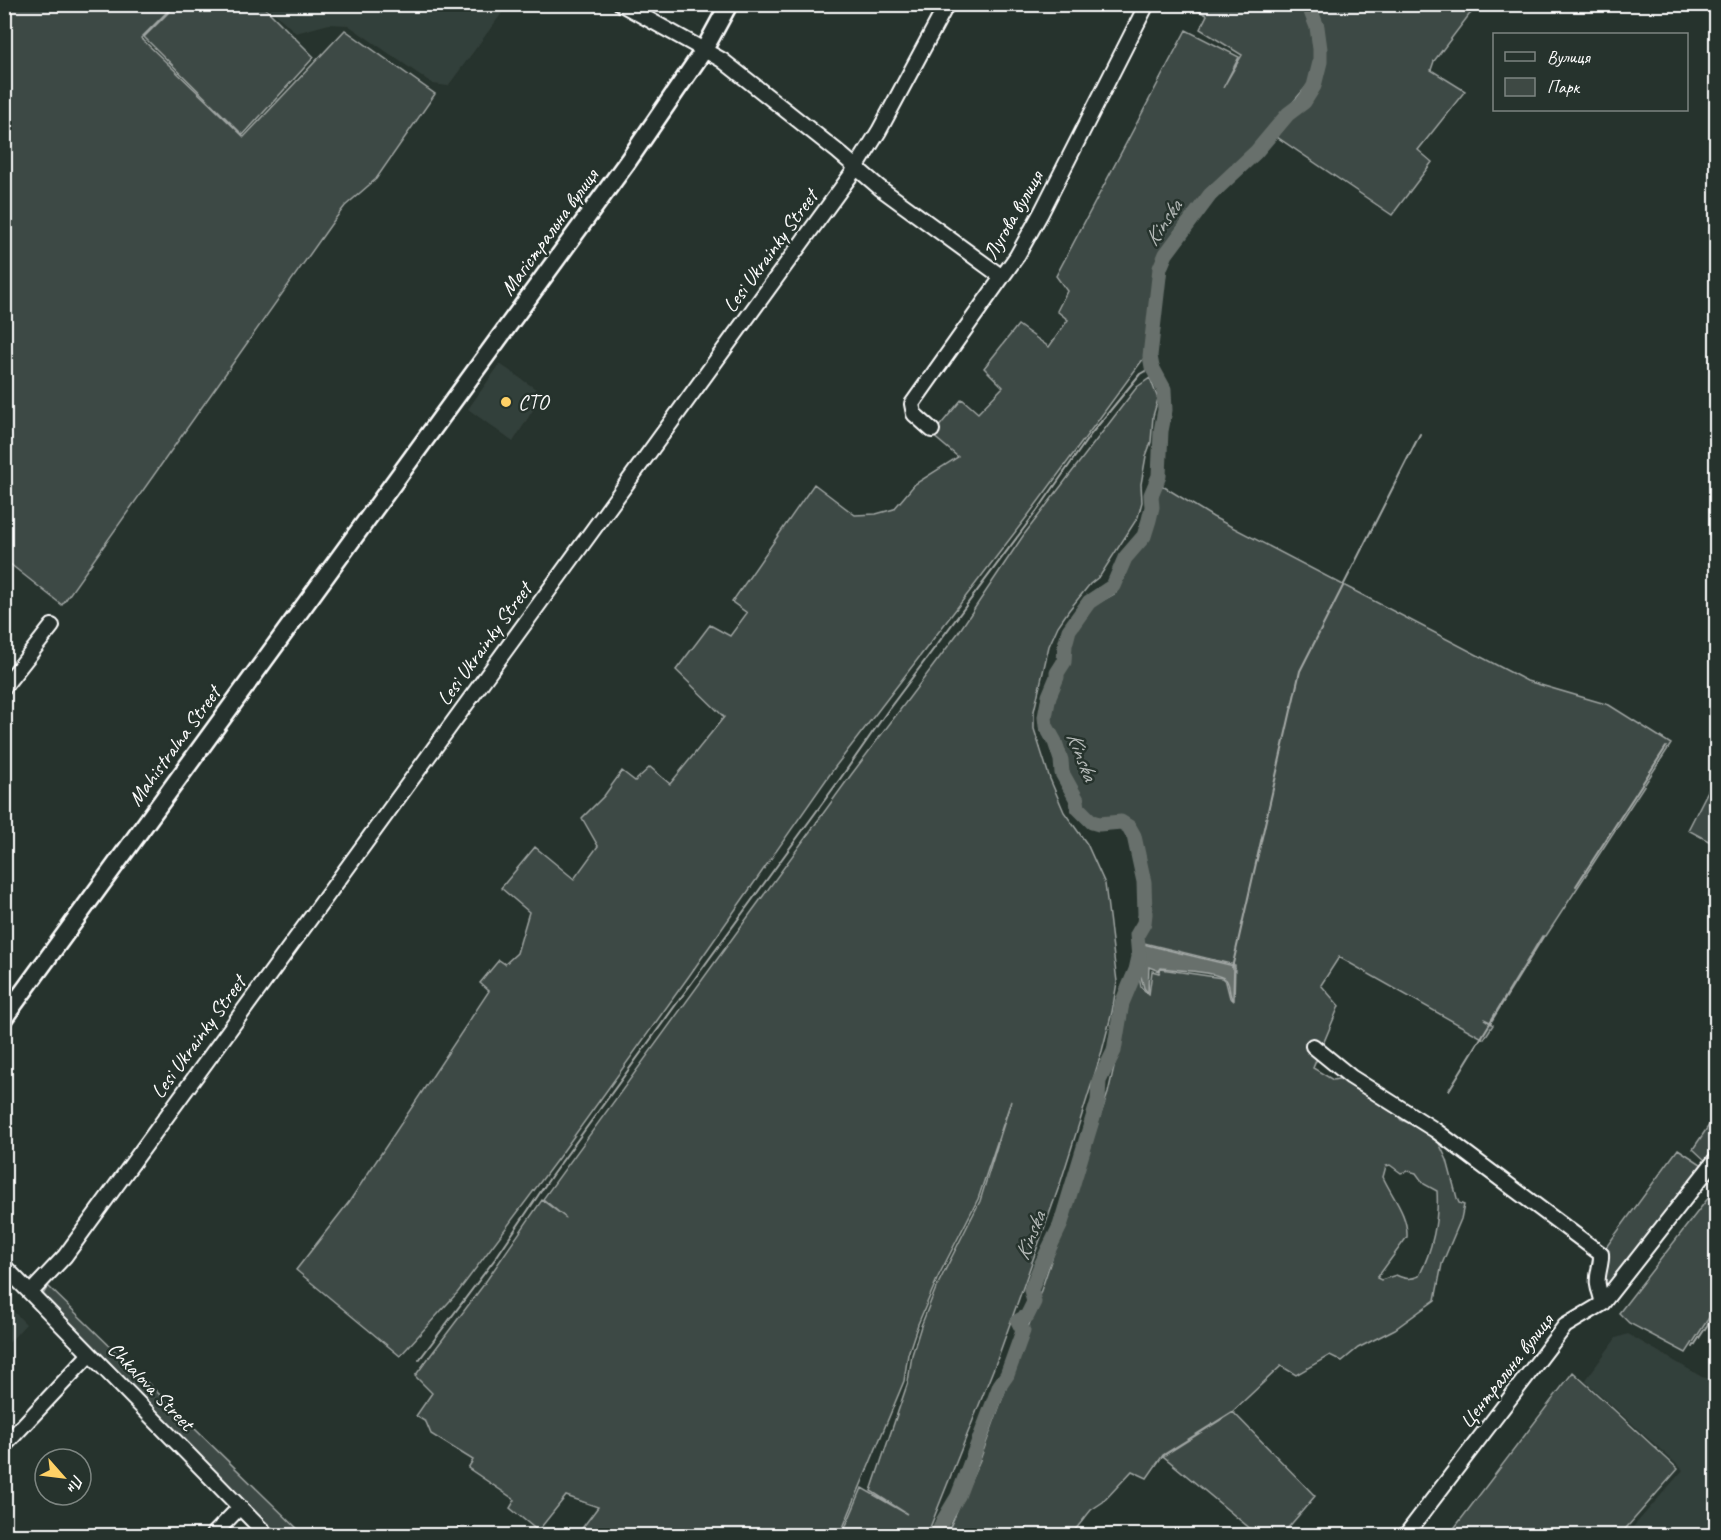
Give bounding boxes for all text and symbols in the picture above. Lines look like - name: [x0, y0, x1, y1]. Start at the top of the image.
- legend: [1493, 33, 1688, 111]
- text: Вулиця: [1547, 46, 1591, 68]
- text: Парк: [1547, 76, 1581, 98]
- street label: Магістральна вулиця: [494, 163, 604, 300]
- street label: Лугова вулиця: [977, 164, 1050, 264]
- street label: Lesi Ukrainky Street: [717, 182, 825, 317]
- water label: Kinska: [1138, 193, 1190, 251]
- place label: СТО: [518, 389, 551, 415]
- marker: СТО: [499, 395, 513, 409]
- street label: Lesi Ukrainky Street: [431, 575, 539, 710]
- street label: Mahistralna Street: [122, 679, 228, 811]
- water label: Kinska: [1060, 728, 1105, 786]
- street label: Lesi Ukrainky Street: [145, 968, 253, 1103]
- water label: Kinska: [1008, 1206, 1053, 1264]
- street label: Центральна вулиця: [1453, 1307, 1560, 1433]
- street label: Chkalova Street: [102, 1336, 201, 1437]
- north arrow: [33, 1447, 93, 1507]
- text: Пн: [62, 1471, 88, 1496]

